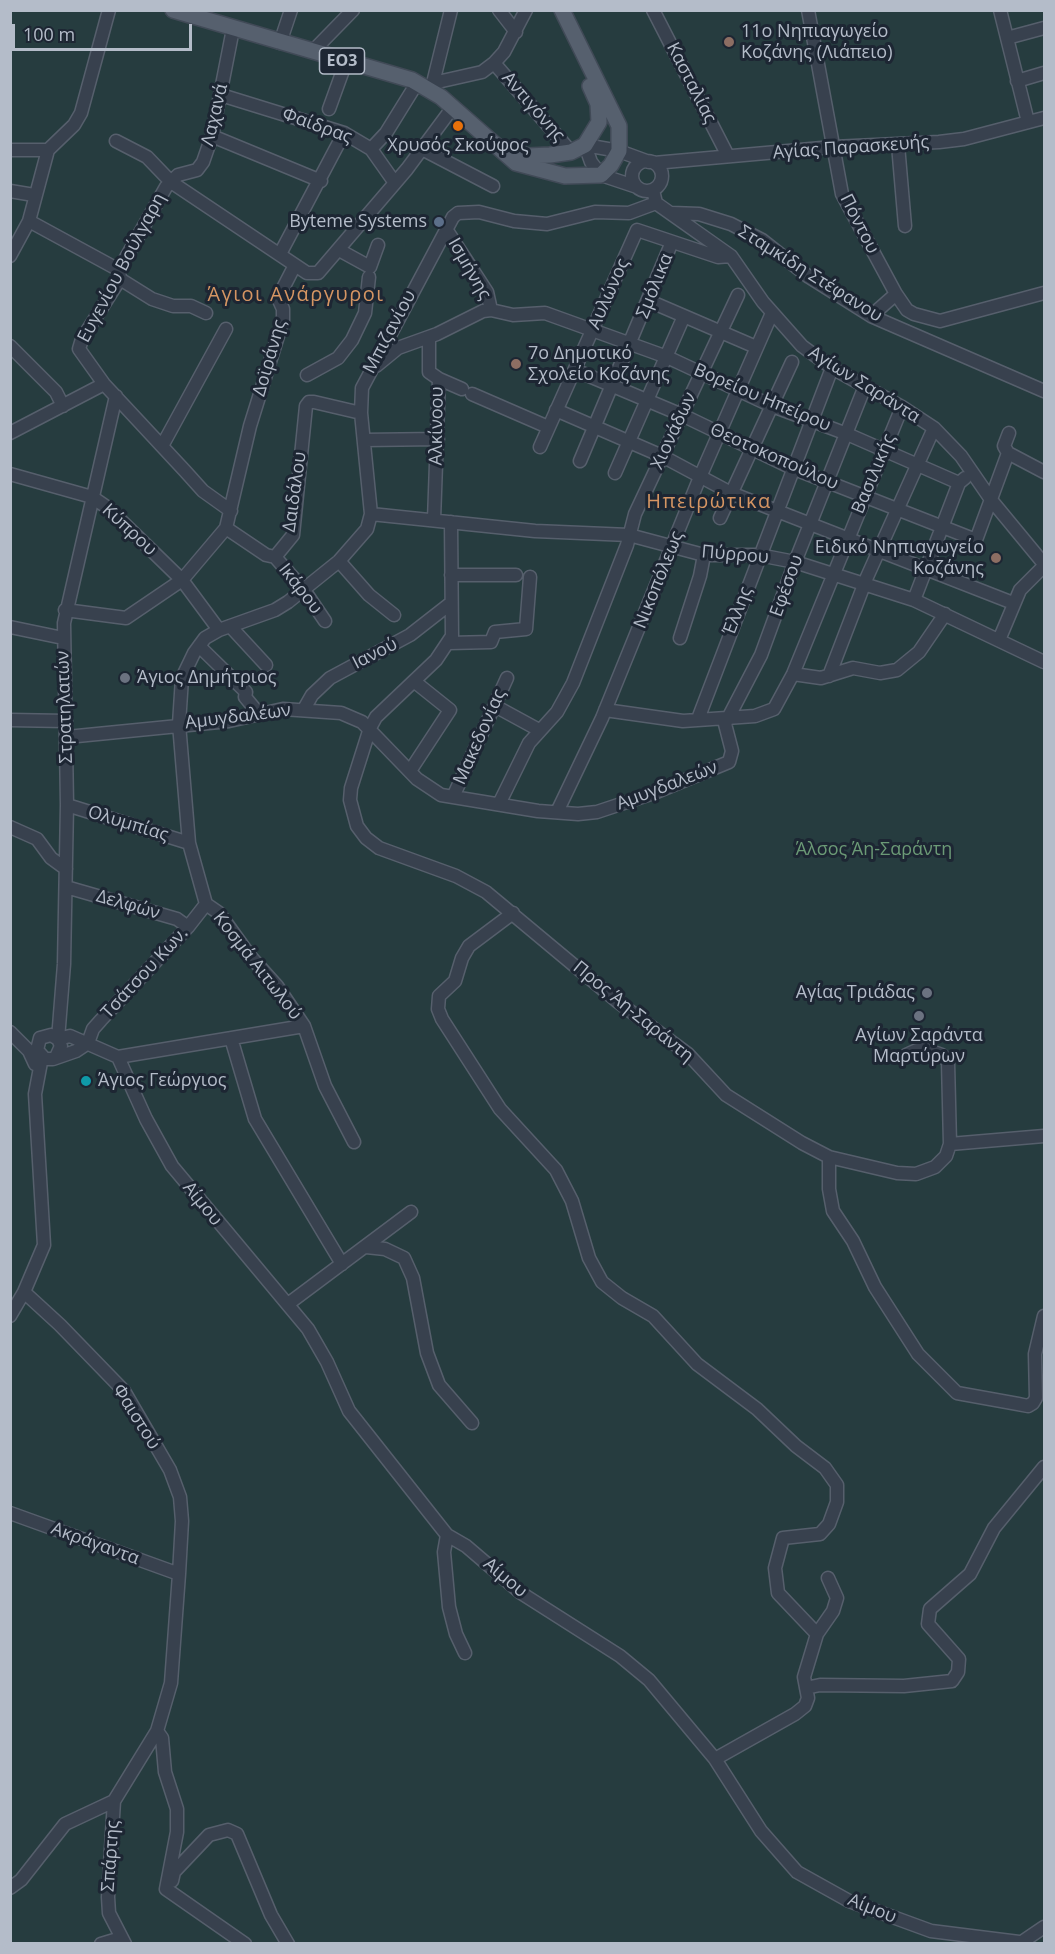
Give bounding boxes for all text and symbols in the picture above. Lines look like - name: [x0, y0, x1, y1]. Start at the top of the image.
- scale bar: [15, 12, 195, 50]
- place label: 11o Νηπιαγωγείο Κοζάνης (Λιάπειο): [741, 21, 892, 63]
- text: 100 m: [23, 22, 75, 46]
- marker: 11o Νηπιαγωγείο Κοζάνης (Λιάπειο): [722, 35, 736, 49]
- street label: Κασταλίας: [661, 39, 721, 127]
- road number: ΕΟ3: [320, 48, 364, 74]
- street label: Αντιγόνης: [497, 68, 569, 146]
- street label: Λαχανά: [197, 82, 233, 148]
- street label: Φαίδρας: [279, 103, 355, 149]
- marker: Χρυσός Σκούφος: [451, 119, 465, 133]
- street label: Αγίας Παρασκευής: [772, 132, 930, 164]
- place label: Χρυσός Σκούφος: [387, 135, 529, 157]
- street label: Ευγενίου Βούλγαρη: [73, 190, 171, 346]
- street label: Πόντου: [835, 191, 883, 257]
- place label: Byteme Systems: [289, 211, 427, 233]
- marker: Byteme Systems: [432, 215, 446, 229]
- street label: Σταμκίδη Στέφανου: [734, 221, 886, 327]
- street label: Ισμήνης: [443, 234, 495, 304]
- street label: Σμόλικα: [632, 250, 678, 322]
- street label: Αυλώνος: [584, 255, 634, 333]
- district label: Άγιοι Ανάργυροι: [207, 283, 385, 307]
- street label: Μπιζανίου: [359, 287, 421, 377]
- street label: Δοϊράνης: [249, 317, 291, 399]
- street label: Αγίων Σαράντα: [804, 342, 924, 428]
- place label: 7ο Δημοτικό Σχολείο Κοζάνης: [528, 343, 670, 386]
- marker: 7ο Δημοτικό Σχολείο Κοζάνης: [509, 357, 523, 371]
- street label: Βορείου Ηπείρου: [690, 359, 834, 437]
- street label: Αλκίνοου: [426, 386, 448, 466]
- street label: Χιονάδων: [647, 389, 701, 473]
- street label: Θεοτοκοπούλου: [707, 419, 841, 495]
- street label: Βασιλικής: [848, 431, 900, 517]
- street label: Δαιδάλου: [279, 451, 311, 533]
- district label: Ηπειρώτικα: [646, 490, 772, 514]
- street label: Κύπρου: [97, 499, 161, 561]
- street label: Νικοπόλεως: [630, 528, 688, 632]
- place label: Ειδικό Νηπιαγωγείο Κοζάνης: [815, 537, 984, 580]
- street label: Πύρρου: [700, 541, 770, 569]
- marker: Ειδικό Νηπιαγωγείο Κοζάνης: [989, 551, 1003, 565]
- street label: Εφέσου: [766, 552, 808, 620]
- street label: Ικάρου: [274, 559, 326, 619]
- street label: Έλλης: [719, 584, 757, 638]
- street label: Ιανού: [349, 634, 401, 674]
- street label: Στρατηλατών: [52, 650, 78, 764]
- place label: Άγιος Δημήτριος: [137, 667, 276, 689]
- marker: Άγιος Δημήτριος: [118, 671, 132, 685]
- street label: Μακεδονίας: [449, 686, 511, 788]
- street label: Αμυγδαλέων: [184, 700, 292, 734]
- street label: Αμυγδαλεών: [613, 757, 721, 815]
- street label: Ολυμπίας: [85, 802, 171, 846]
- park label: Άλσος Άη-Σαράντη: [796, 839, 952, 861]
- street label: Δελφών: [94, 886, 162, 924]
- street label: Κοσμά Αιτωλού: [208, 908, 306, 1024]
- street label: Τσάτσου Κων.: [97, 923, 193, 1023]
- street label: Προς Άη-Σαράντη: [568, 957, 698, 1067]
- place label: Αγίας Τριάδας: [796, 982, 915, 1004]
- marker: Αγίας Τριάδας: [920, 986, 934, 1000]
- marker: Αγίων Σαράντα Μαρτύρων: [912, 1009, 926, 1023]
- place label: Αγίων Σαράντα Μαρτύρων: [855, 1025, 983, 1068]
- place label: Άγιος Γεώργιος: [98, 1070, 226, 1092]
- marker: Άγιος Γεώργιος: [79, 1074, 93, 1088]
- street label: Αίμου: [178, 1178, 226, 1230]
- street label: Φαιστού: [108, 1380, 164, 1454]
- street label: Ακράγαντα: [48, 1518, 142, 1570]
- street label: Αίμου: [479, 1554, 531, 1602]
- street label: Σπάρτης: [98, 1819, 124, 1893]
- street label: Αίμου: [845, 1890, 899, 1928]

